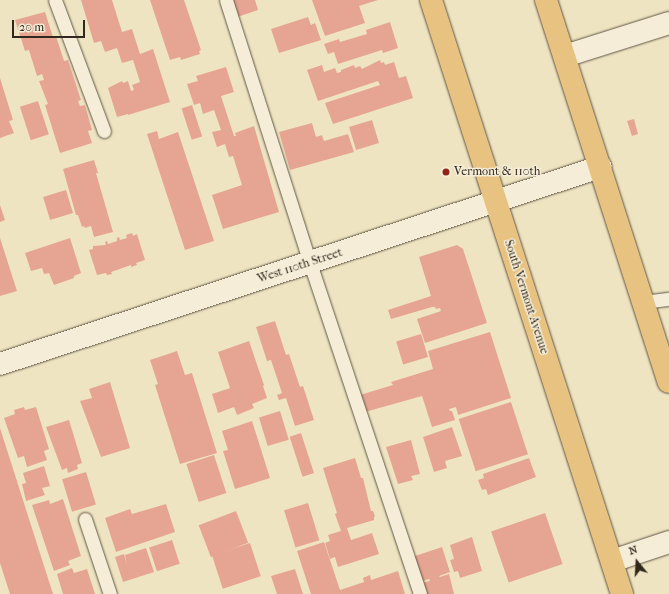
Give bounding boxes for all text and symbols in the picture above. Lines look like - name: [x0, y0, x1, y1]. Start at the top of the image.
- scale bar: [14, 12, 87, 38]
- text: 20 m: [19, 20, 44, 34]
- place label: Vermont & 110th: [454, 165, 540, 179]
- marker: Vermont & 110th: [441, 167, 451, 177]
- street label: South Vermont Avenue: [501, 238, 551, 356]
- street label: West 110th Street: [256, 245, 344, 287]
- north arrow: [617, 542, 657, 582]
- text: N: [627, 543, 639, 558]

